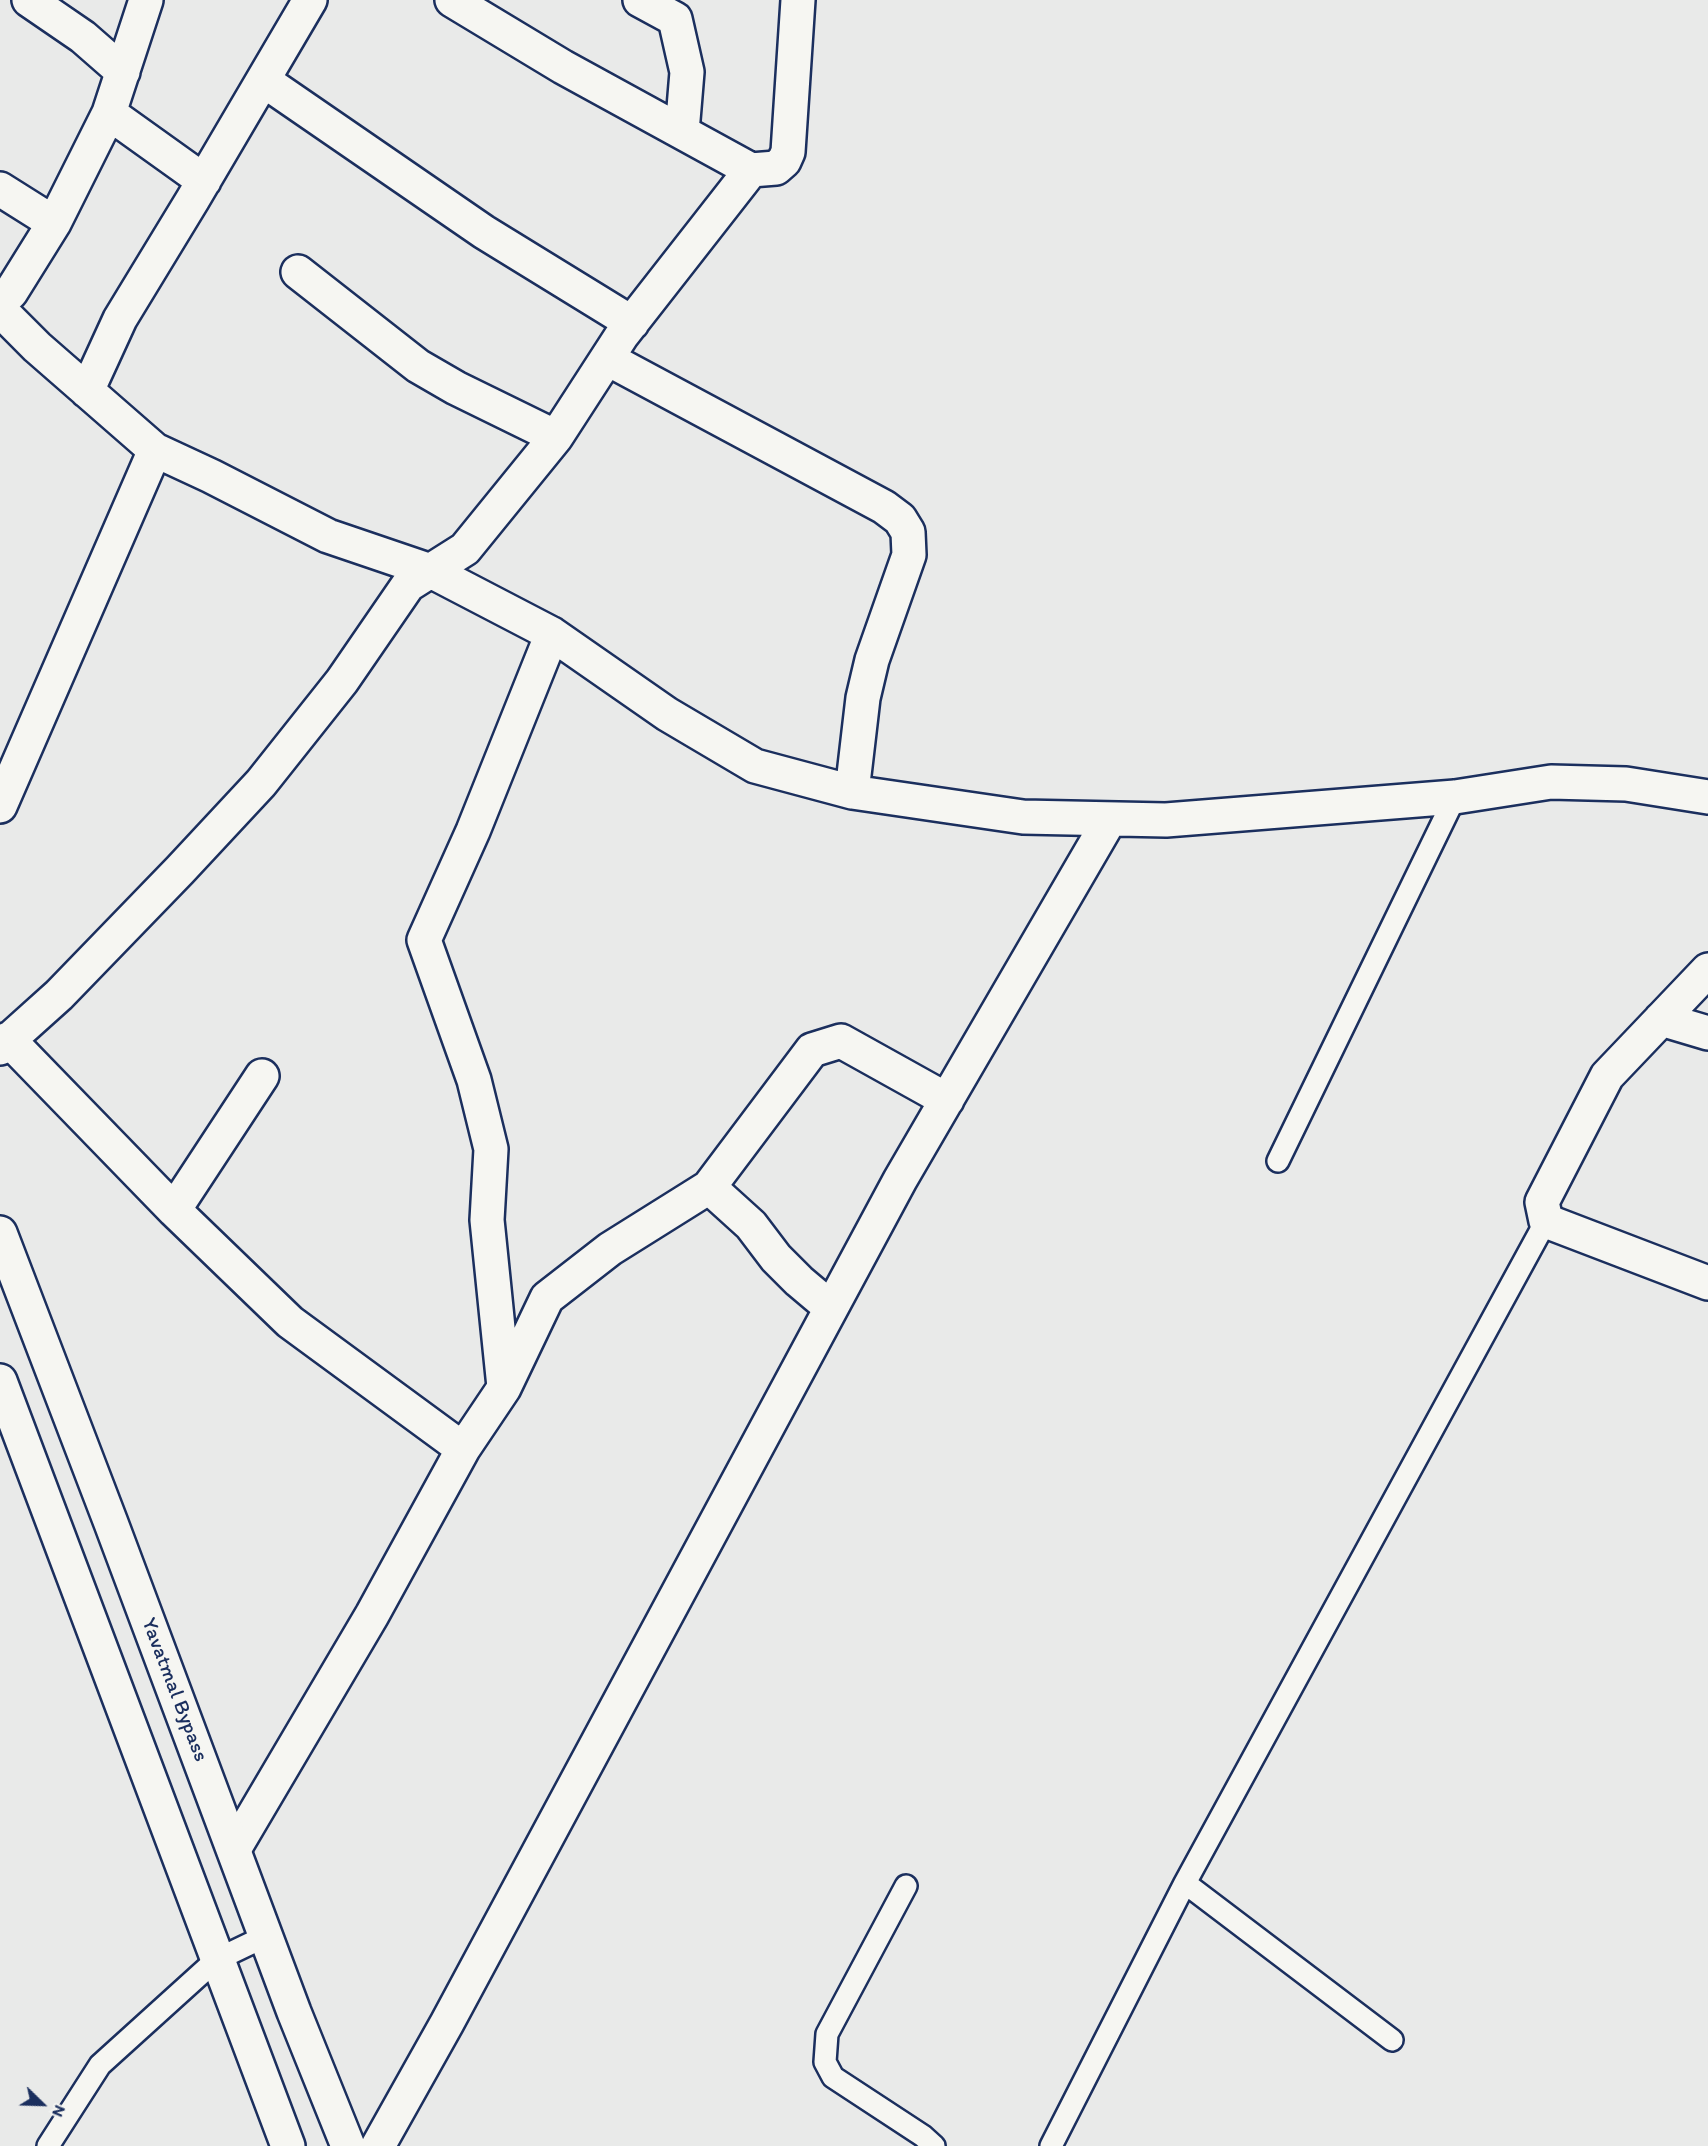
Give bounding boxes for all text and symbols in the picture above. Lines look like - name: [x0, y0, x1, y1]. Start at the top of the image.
- street label: Yavatmal Bypass: [135, 1615, 213, 1765]
- north arrow: [12, 2074, 72, 2134]
- text: N: [48, 2103, 70, 2120]

